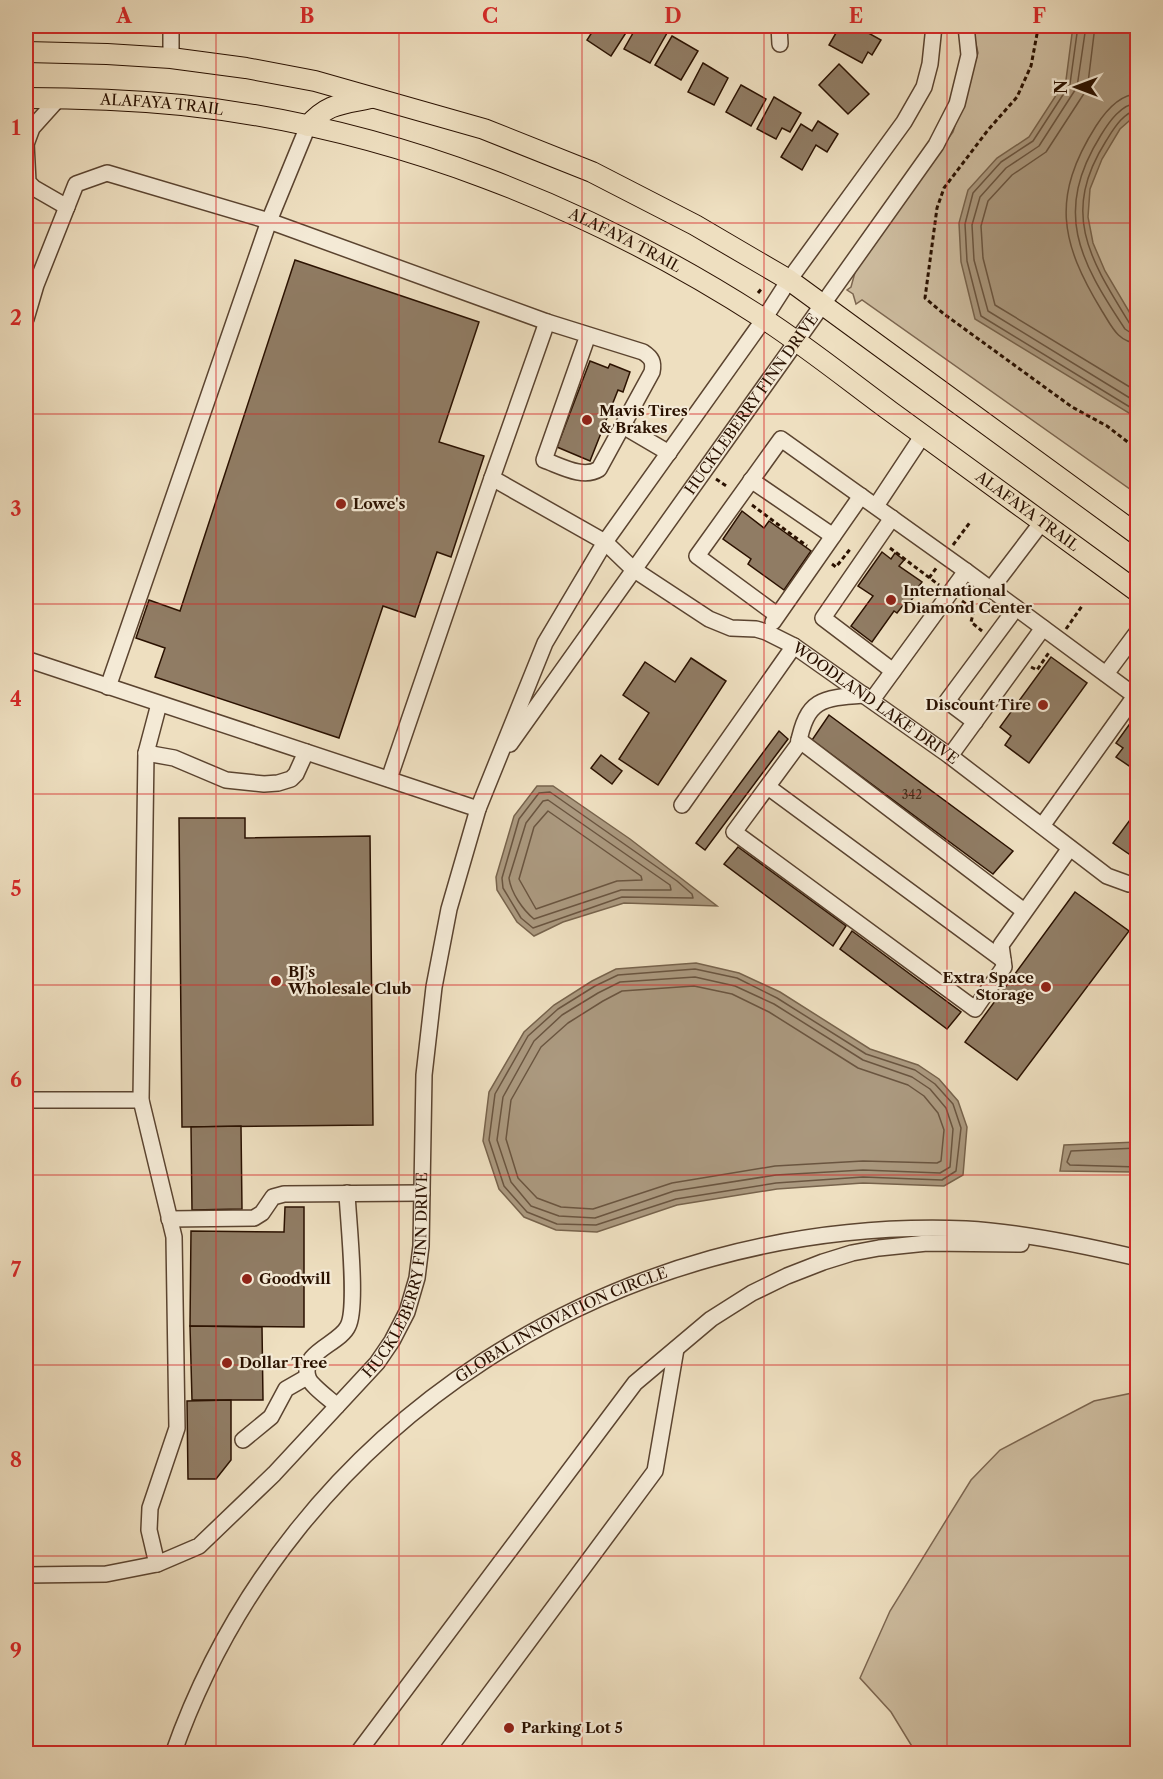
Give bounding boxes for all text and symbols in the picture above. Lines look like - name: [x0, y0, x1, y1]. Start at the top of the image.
- text: A: [115, 4, 132, 28]
- text: B: [300, 4, 315, 28]
- text: C: [482, 4, 498, 28]
- text: D: [664, 4, 682, 28]
- text: E: [849, 4, 863, 28]
- text: F: [1032, 4, 1046, 28]
- north arrow: [1046, 57, 1106, 117]
- text: N: [1051, 80, 1071, 94]
- street label: ALAFAYA TRAIL: [99, 89, 225, 119]
- text: 1: [12, 116, 21, 140]
- street label: ALAFAYA TRAIL: [565, 203, 685, 276]
- text: 2: [10, 306, 22, 330]
- street label: HUCKLEBERRY FINN DRIVE: [680, 310, 822, 498]
- place label: Mavis Tires & Brakes: [599, 401, 688, 437]
- marker: Mavis Tires & Brakes: [580, 413, 594, 427]
- street label: ALAFAYA TRAIL: [971, 466, 1083, 555]
- place label: Lowe's: [353, 494, 405, 513]
- text: 3: [10, 497, 22, 521]
- marker: Lowe's: [334, 497, 348, 511]
- place label: International Diamond Center: [903, 581, 1033, 617]
- marker: International Diamond Center: [884, 593, 898, 607]
- street label: WOODLAND LAKE DRIVE: [788, 637, 963, 768]
- text: 4: [10, 687, 22, 711]
- place label: Discount Tire: [926, 695, 1031, 714]
- marker: Discount Tire: [1036, 698, 1050, 712]
- house number: 342: [902, 787, 922, 802]
- text: 5: [10, 877, 22, 901]
- place label: BJ's Wholesale Club: [287, 962, 412, 998]
- place label: Extra Space Storage: [942, 968, 1034, 1004]
- marker: BJ's Wholesale Club: [269, 974, 283, 988]
- marker: Extra Space Storage: [1039, 980, 1053, 994]
- text: 6: [10, 1068, 22, 1092]
- street label: HUCKLEBERRY FINN DRIVE: [358, 1172, 431, 1382]
- text: 7: [11, 1258, 22, 1282]
- street label: GLOBAL INNOVATION CIRCLE: [451, 1263, 670, 1387]
- place label: Goodwill: [259, 1269, 331, 1288]
- marker: Goodwill: [240, 1272, 254, 1286]
- place label: Dollar Tree: [239, 1353, 327, 1372]
- marker: Dollar Tree: [220, 1356, 234, 1370]
- text: 8: [10, 1448, 22, 1472]
- text: 9: [10, 1639, 22, 1663]
- place label: Parking Lot 5: [521, 1718, 623, 1737]
- marker: Parking Lot 5: [502, 1721, 516, 1735]

